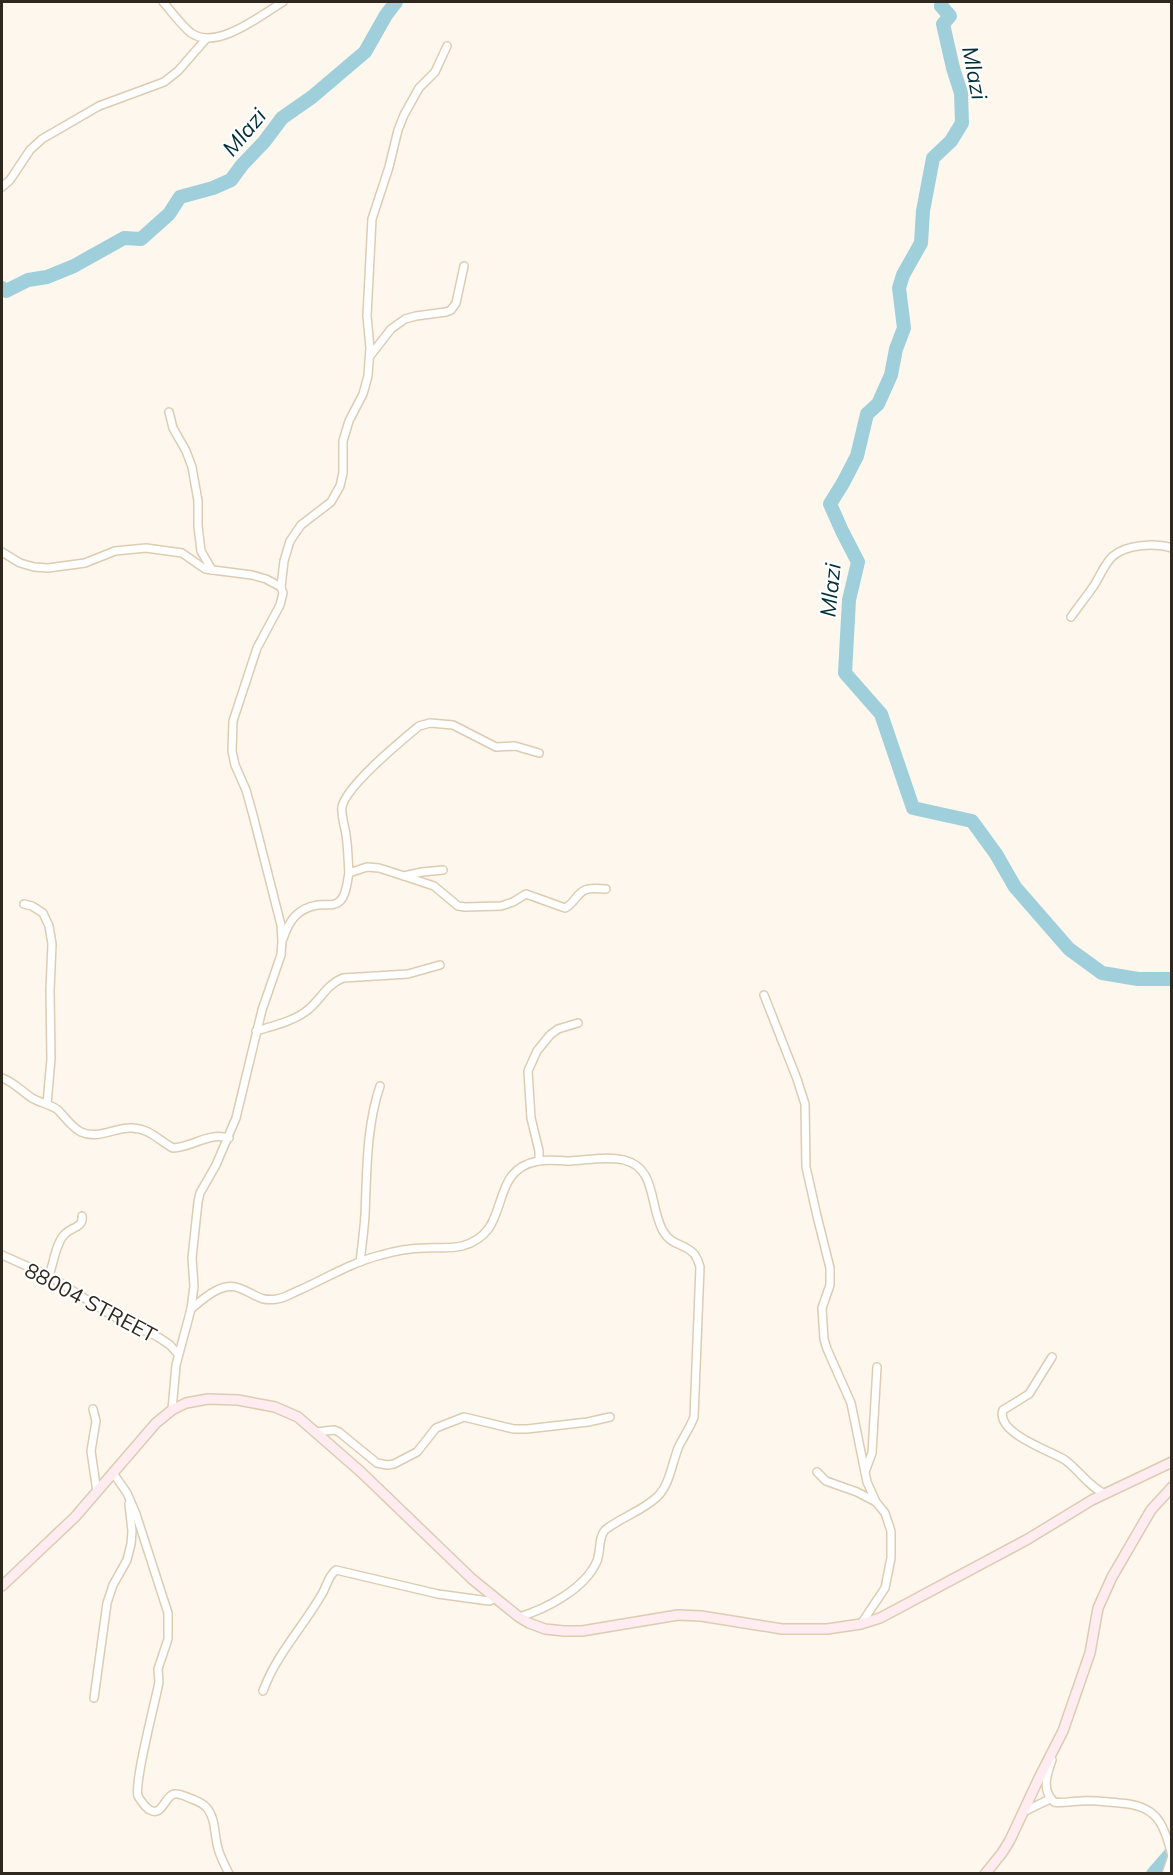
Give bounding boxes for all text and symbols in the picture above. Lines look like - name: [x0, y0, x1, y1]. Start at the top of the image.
- water label: Mlazi: [956, 44, 994, 103]
- water label: Mlazi: [216, 102, 273, 162]
- water label: Mlazi: [813, 561, 847, 618]
- street label: 88004 STREET: [21, 1256, 162, 1348]

